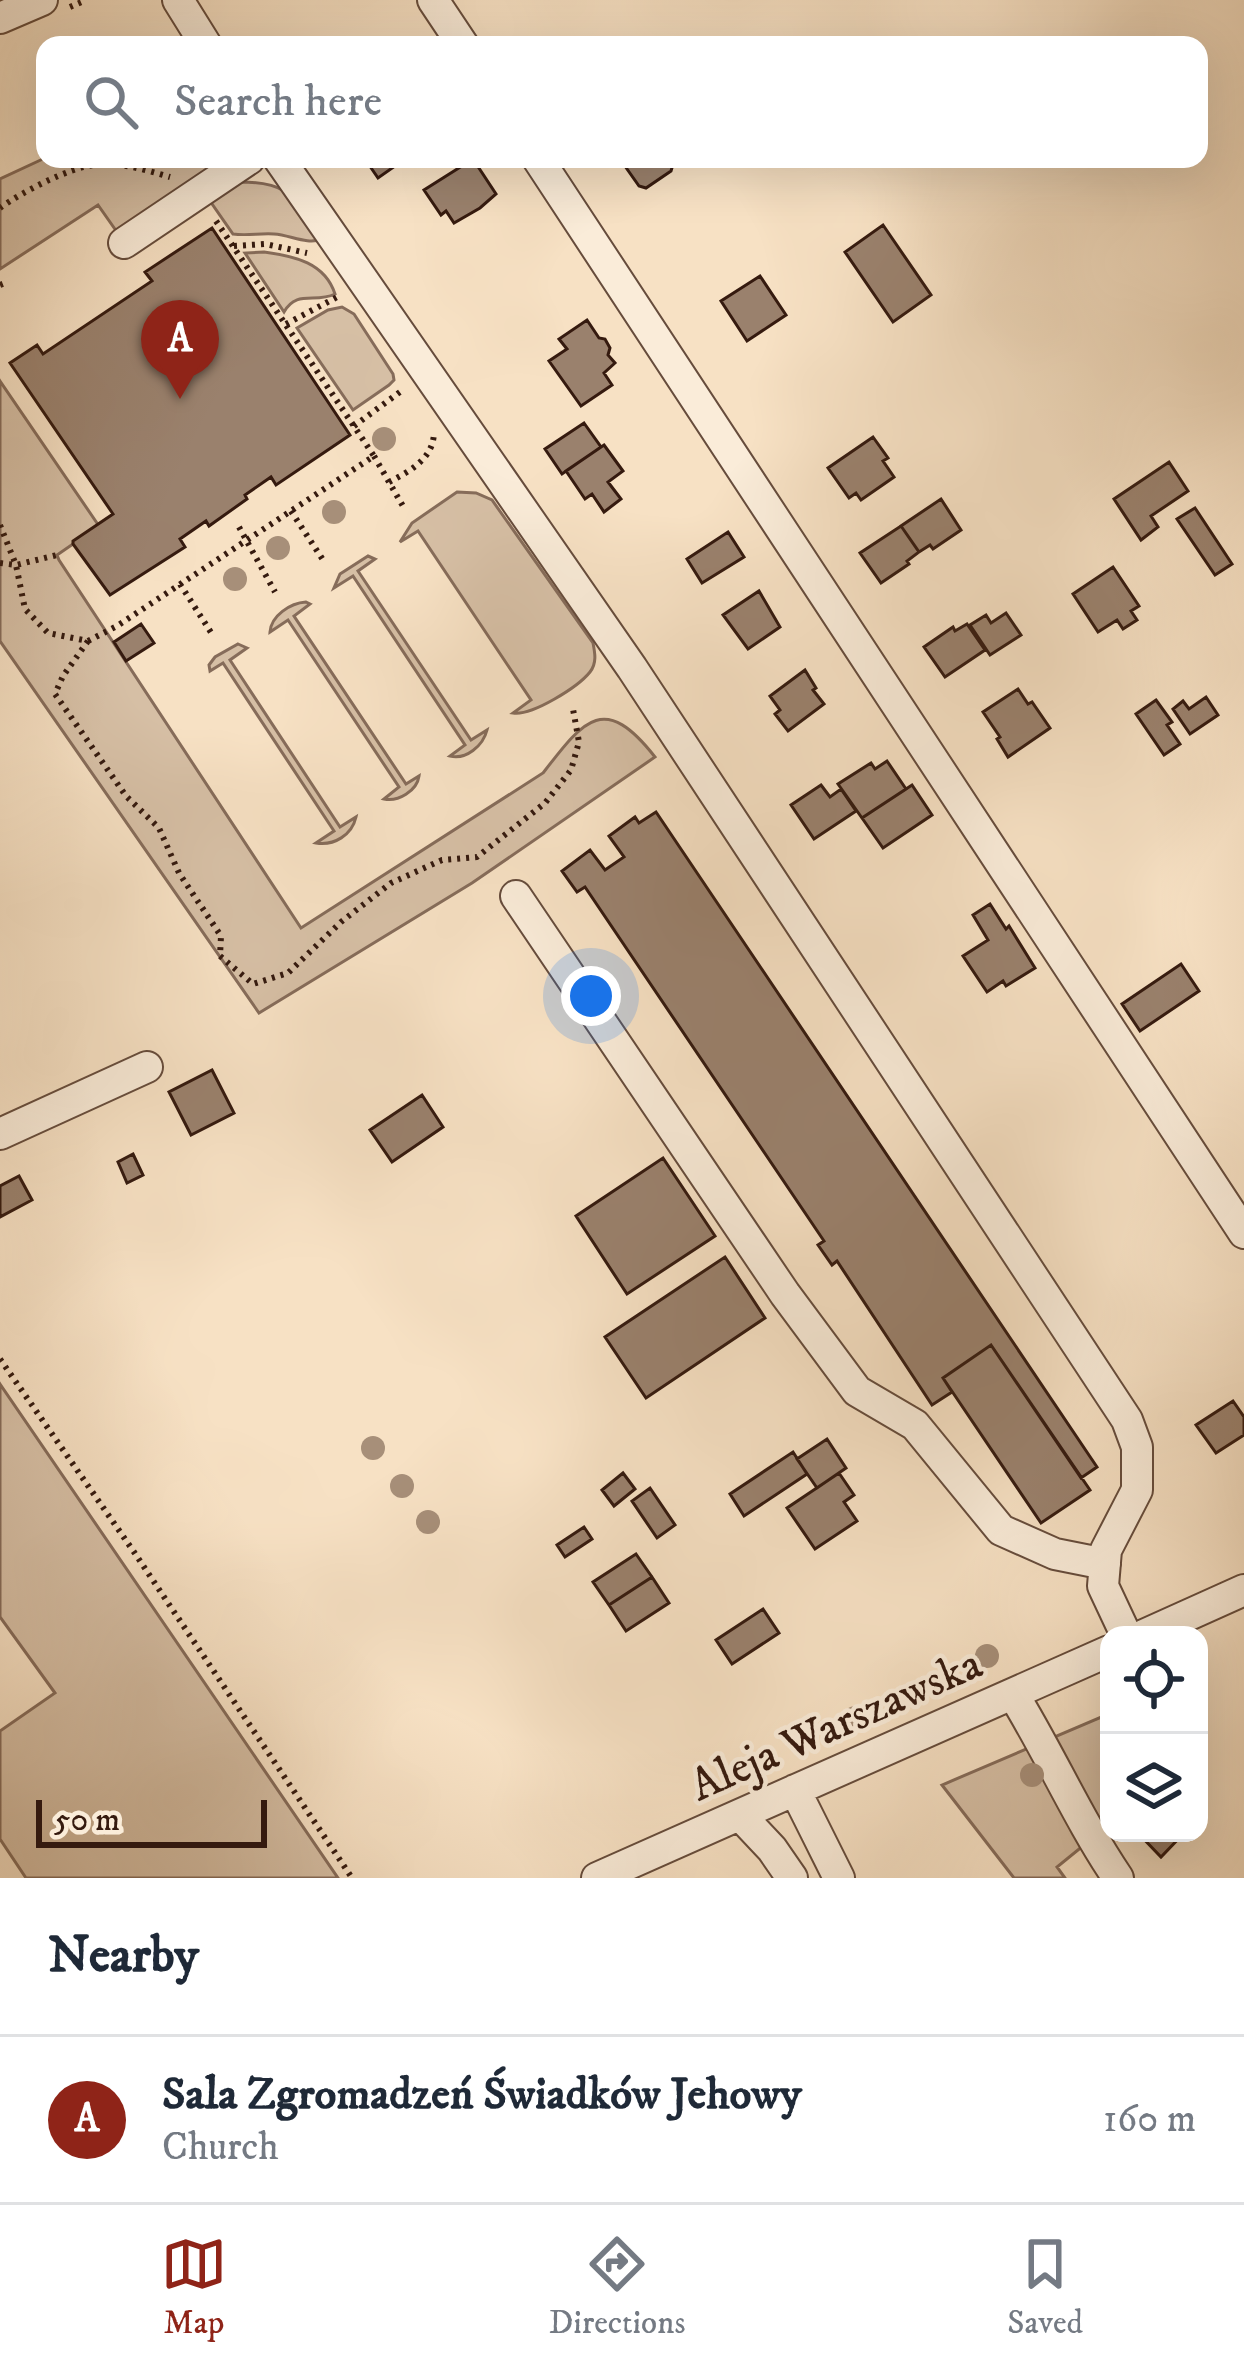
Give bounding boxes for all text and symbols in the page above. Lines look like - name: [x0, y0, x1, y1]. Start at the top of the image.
- search box: [36, 36, 1208, 168]
- icon: search: [78, 69, 144, 135]
- text: Search here: [174, 74, 382, 130]
- pin: A: [141, 300, 219, 399]
- your location: [561, 966, 621, 1026]
- map controls: [1100, 1626, 1208, 1842]
- button: locate: [1100, 1626, 1208, 1734]
- street label: Aleja Warszawska: [682, 1636, 991, 1815]
- button: layers: [1100, 1734, 1208, 1842]
- scale bar: [36, 1794, 267, 1847]
- text: 50 m: [54, 1800, 120, 1841]
- text: Nearby: [48, 1924, 199, 1988]
- text: Sala Zgromadzeń Świadków Jehowy: [162, 2067, 802, 2123]
- text: A: [75, 2095, 99, 2144]
- text: 160 m: [1103, 2095, 1196, 2144]
- text: Church: [162, 2123, 279, 2172]
- tab: Map: [161, 2231, 227, 2344]
- tab: Directions: [549, 2231, 685, 2344]
- tab: Saved: [1007, 2231, 1083, 2344]

